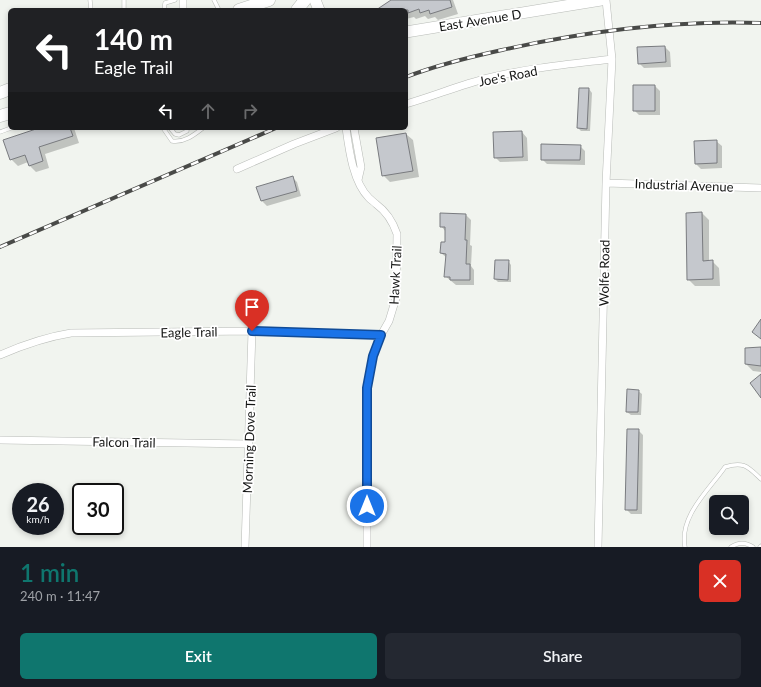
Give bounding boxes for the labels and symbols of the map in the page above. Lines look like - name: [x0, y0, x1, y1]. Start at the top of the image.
- street label: East Avenue D: [438, 6, 523, 34]
- street label: Joe's Road: [477, 62, 539, 90]
- street label: Industrial Avenue: [634, 175, 734, 195]
- street label: Wolfe Road: [595, 240, 613, 306]
- street label: Hawk Trail: [385, 245, 405, 305]
- pin: [235, 290, 269, 331]
- street label: Eagle Trail: [160, 324, 218, 340]
- street label: Morning Dove Trail: [239, 384, 259, 494]
- street label: Falcon Trail: [92, 433, 156, 451]
- speed limit sign: 30: [72, 483, 124, 535]
- position arrow: [346, 485, 388, 527]

